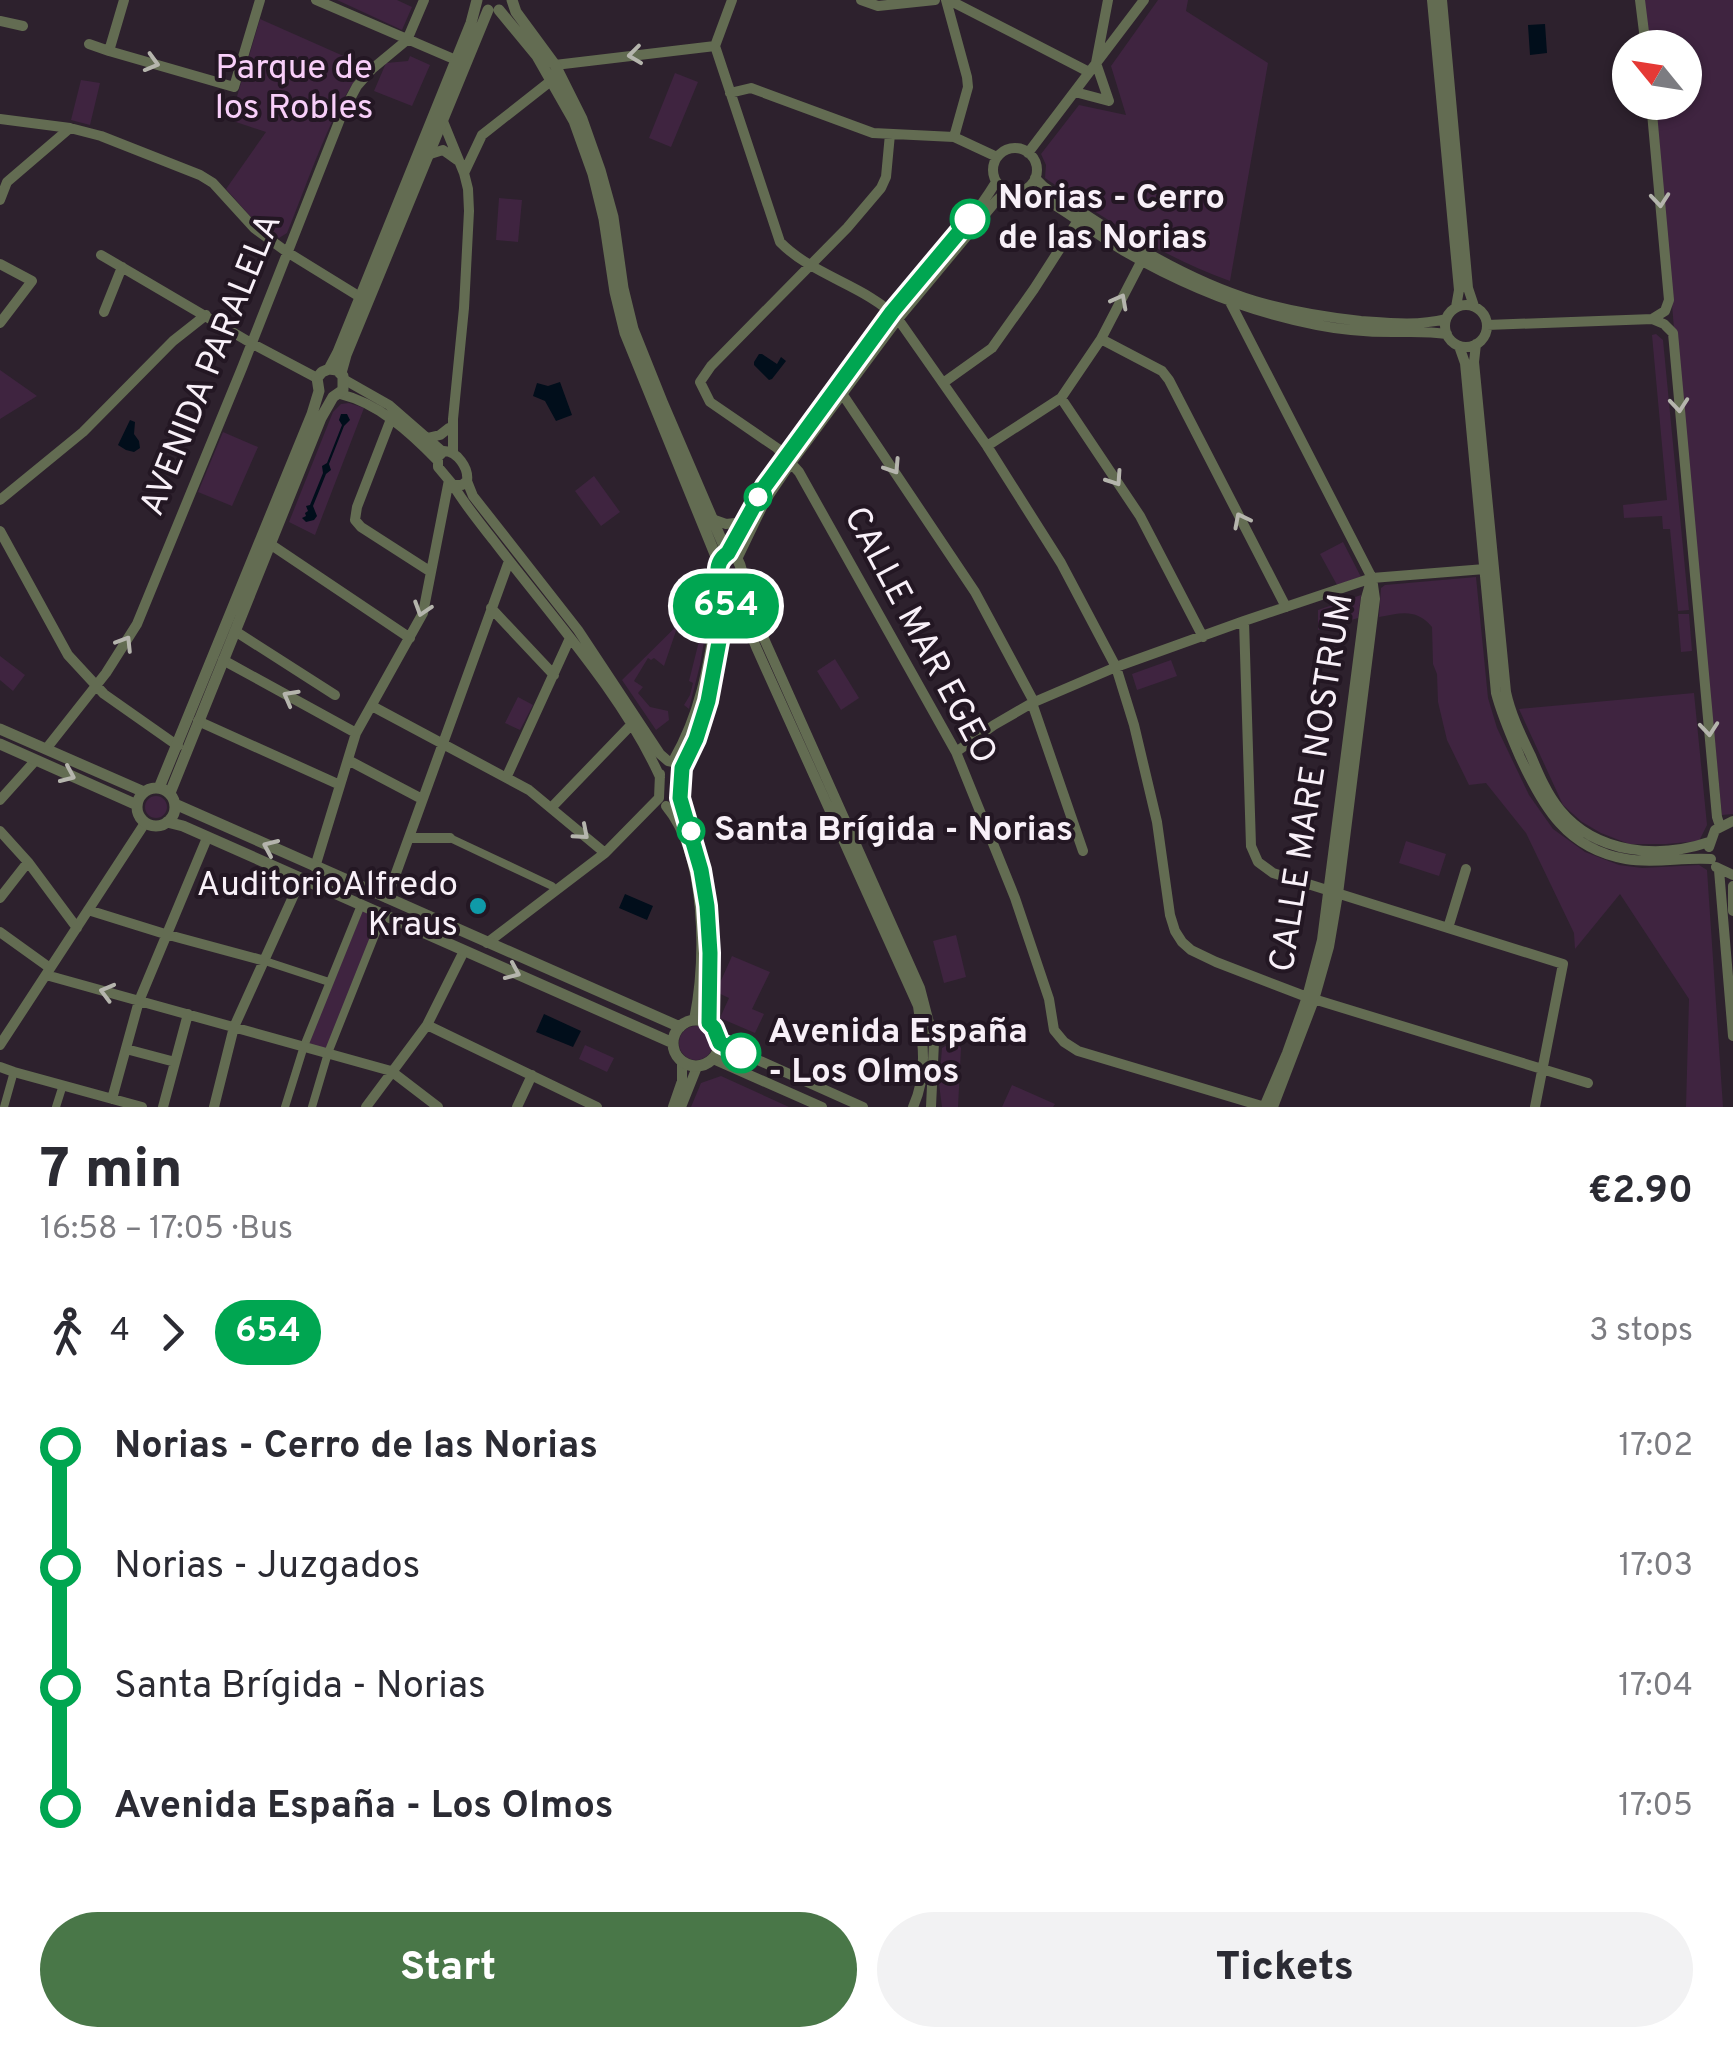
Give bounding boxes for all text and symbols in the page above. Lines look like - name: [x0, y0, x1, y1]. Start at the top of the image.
- north arrow: [1612, 30, 1702, 120]
- map controls: [1612, 30, 1702, 120]
- one-way arrow: [626, 44, 642, 65]
- park label: Parque de los Robles: [215, 47, 373, 131]
- one-way arrow: [143, 51, 160, 72]
- place label: Norias - Cerro de las Norias: [998, 177, 1225, 261]
- one-way arrow: [1648, 192, 1670, 208]
- marker: Norias - Cerro de las Norias: [951, 200, 989, 238]
- street label: AVENIDA PARALELA: [131, 207, 293, 523]
- one-way arrow: [1108, 293, 1128, 311]
- one-way arrow: [1668, 397, 1690, 413]
- one-way arrow: [880, 457, 899, 475]
- one-way arrow: [1103, 467, 1121, 486]
- unlabelled marker: [745, 484, 771, 510]
- street label: CALLE MAR EGEO: [833, 500, 1005, 772]
- one-way arrow: [1234, 513, 1253, 531]
- line badge: 654: [668, 574, 784, 638]
- text: 654: [693, 584, 759, 628]
- street label: CALLE MARE NOSTRUM: [1261, 591, 1365, 975]
- one-way arrow: [413, 600, 433, 617]
- one-way arrow: [113, 636, 132, 654]
- one-way arrow: [282, 689, 300, 709]
- one-way arrow: [1698, 721, 1720, 737]
- one-way arrow: [58, 763, 76, 783]
- place label: Santa Brígida - Norias: [714, 809, 1073, 853]
- marker: Santa Brígida - Norias: [678, 818, 704, 844]
- one-way arrow: [570, 821, 588, 839]
- one-way arrow: [262, 839, 280, 859]
- place label: AuditorioAlfredo Kraus: [197, 864, 458, 948]
- marker: AuditorioAlfredo Kraus: [467, 895, 489, 917]
- one-way arrow: [503, 960, 521, 980]
- one-way arrow: [98, 982, 116, 1003]
- place label: Avenida España - Los Olmos: [768, 1011, 1028, 1095]
- marker: Avenida España - Los Olmos: [722, 1034, 760, 1072]
- text: 7 min: [40, 1137, 183, 1207]
- text: €2.90: [1588, 1168, 1693, 1217]
- text: 16:58 – 17:05 · Bus: [40, 1210, 293, 1250]
- icon: walk: [40, 1305, 95, 1360]
- icon: forward: [145, 1305, 200, 1360]
- text: 654: [235, 1310, 301, 1354]
- text: 4: [110, 1312, 130, 1352]
- text: 3 stops: [1589, 1312, 1693, 1352]
- text: Norias - Cerro de las Norias: [114, 1423, 598, 1472]
- text: 17:02: [1618, 1427, 1693, 1467]
- text: Norias - Juzgados: [114, 1543, 420, 1592]
- text: 17:03: [1619, 1547, 1693, 1587]
- text: Santa Brígida - Norias: [114, 1663, 486, 1712]
- text: 17:04: [1618, 1667, 1693, 1707]
- text: Avenida España - Los Olmos: [114, 1783, 613, 1832]
- text: 17:05: [1618, 1787, 1693, 1827]
- button: Start: [40, 1912, 857, 2027]
- button: Tickets: [877, 1912, 1693, 2027]

